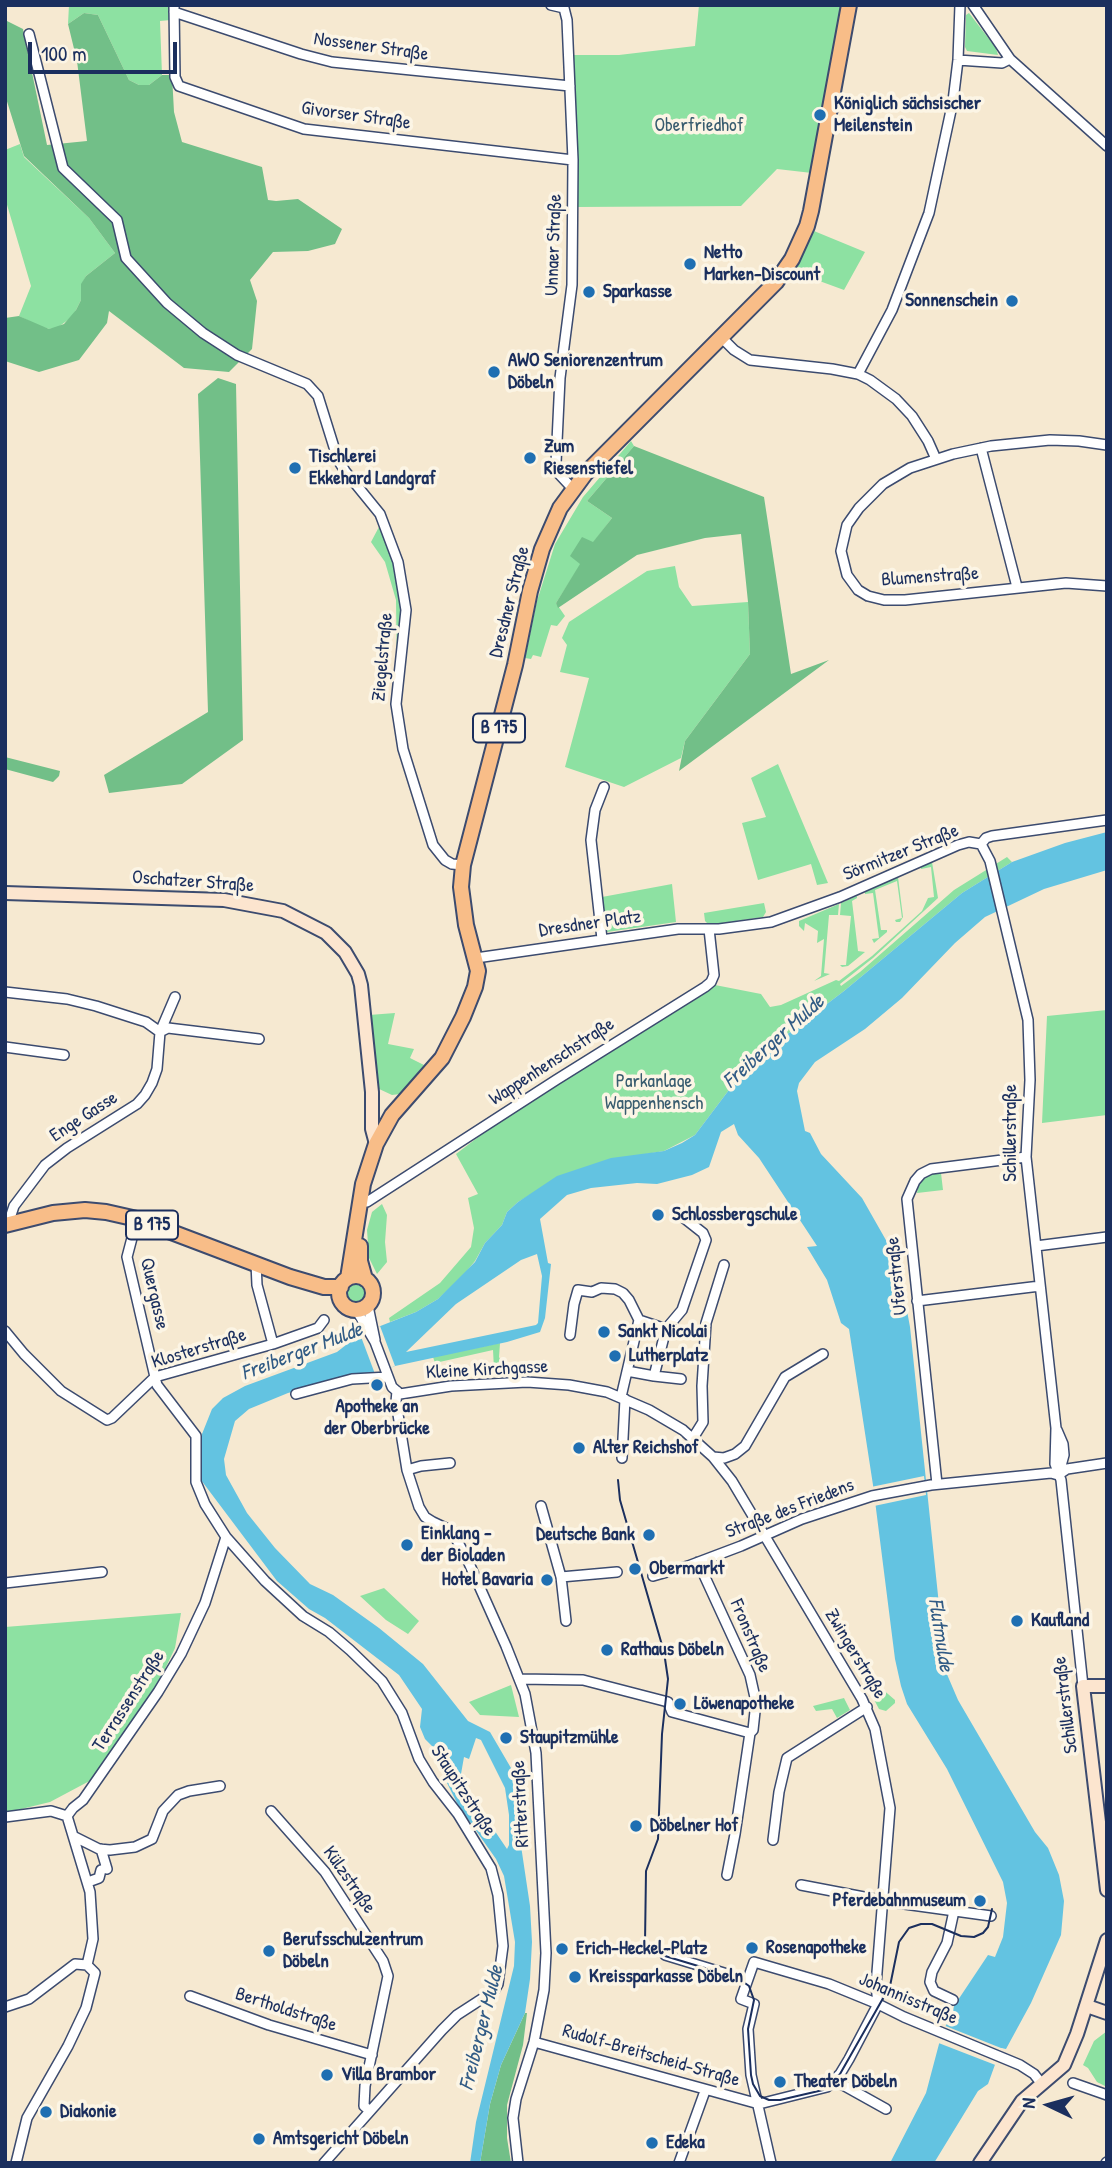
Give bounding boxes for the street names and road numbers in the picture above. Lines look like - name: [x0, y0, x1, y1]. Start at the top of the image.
- street label: Nossener Straße: [312, 28, 430, 66]
- street label: Givorser Straße: [300, 97, 412, 135]
- street label: Unnaer Straße: [541, 194, 567, 296]
- street label: Dresdner Straße: [485, 544, 535, 660]
- street label: Blumenstraße: [881, 562, 979, 592]
- street label: Ziegelstraße: [368, 612, 398, 702]
- road number: B 175: [473, 714, 525, 742]
- street label: Sörmitzer Straße: [840, 820, 962, 886]
- street label: Oschatzer Straße: [131, 866, 255, 898]
- street label: Dresdner Platz: [538, 906, 642, 942]
- street label: Wappenhenschstraße: [485, 1013, 619, 1111]
- street label: Schillerstraße: [1000, 1084, 1022, 1182]
- street label: Enge Gasse: [46, 1087, 122, 1147]
- road number: B 175: [126, 1210, 178, 1240]
- street label: Uferstraße: [882, 1236, 912, 1316]
- street label: Quergasse: [135, 1256, 173, 1332]
- street label: Klosterstraße: [149, 1324, 249, 1374]
- street label: Kleine Kirchgasse: [425, 1355, 549, 1385]
- street label: Straße des Friedens: [723, 1474, 857, 1544]
- street label: Fronstraße: [724, 1596, 776, 1676]
- street label: Zwingerstraße: [819, 1605, 891, 1703]
- street label: Terrassenstraße: [88, 1646, 170, 1756]
- street label: Schillerstraße: [1049, 1655, 1083, 1755]
- street label: Staupitzstraße: [425, 1741, 501, 1841]
- street label: Ritterstraße: [507, 1760, 535, 1848]
- street label: Külzstraße: [318, 1842, 380, 1918]
- street label: Johannisstraße: [855, 1968, 961, 2030]
- street label: Bertholdstraße: [232, 1983, 340, 2037]
- street label: Rudolf-Breitscheid-Straße: [560, 2020, 742, 2092]

